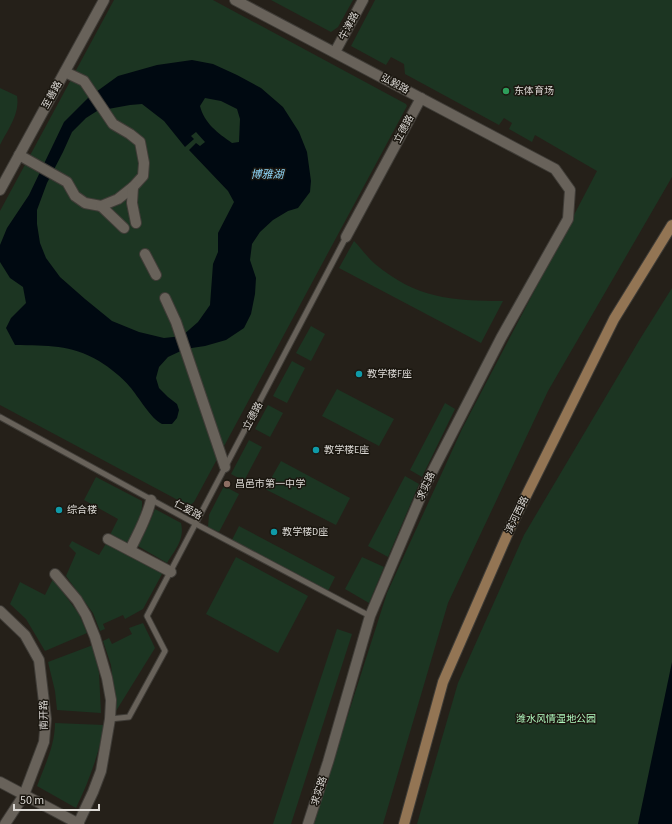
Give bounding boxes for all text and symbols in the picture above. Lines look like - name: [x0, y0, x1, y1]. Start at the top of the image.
- street label: 牛津路: [336, 9, 362, 43]
- street label: 弘毅路: [378, 71, 412, 97]
- street label: 至善路: [39, 78, 65, 112]
- place label: 东体育场: [514, 84, 554, 98]
- marker: 东体育场: [501, 86, 511, 96]
- street label: 立德路: [391, 112, 417, 146]
- water label: 博雅湖: [251, 167, 285, 182]
- place label: 教学楼F座: [367, 367, 412, 381]
- marker: 教学楼F座: [354, 369, 364, 379]
- street label: 立德路: [240, 399, 266, 433]
- place label: 教学楼E座: [324, 443, 369, 457]
- marker: 教学楼E座: [311, 445, 321, 455]
- street label: 求实路: [413, 469, 439, 503]
- place label: 昌邑市第一中学: [235, 477, 305, 491]
- marker: 昌邑市第一中学: [222, 479, 232, 489]
- street label: 滨河西路: [502, 494, 532, 536]
- street label: 仁爱路: [171, 497, 205, 523]
- place label: 综合楼: [67, 503, 97, 517]
- marker: 综合楼: [54, 505, 64, 515]
- place label: 教学楼D座: [282, 525, 328, 539]
- marker: 教学楼D座: [269, 527, 279, 537]
- street label: 南开路: [37, 700, 51, 730]
- park label: 潍水风情湿地公园: [516, 712, 596, 726]
- street label: 求实路: [308, 775, 330, 807]
- scale bar: [14, 786, 99, 812]
- text: 50 m: [20, 792, 44, 809]

